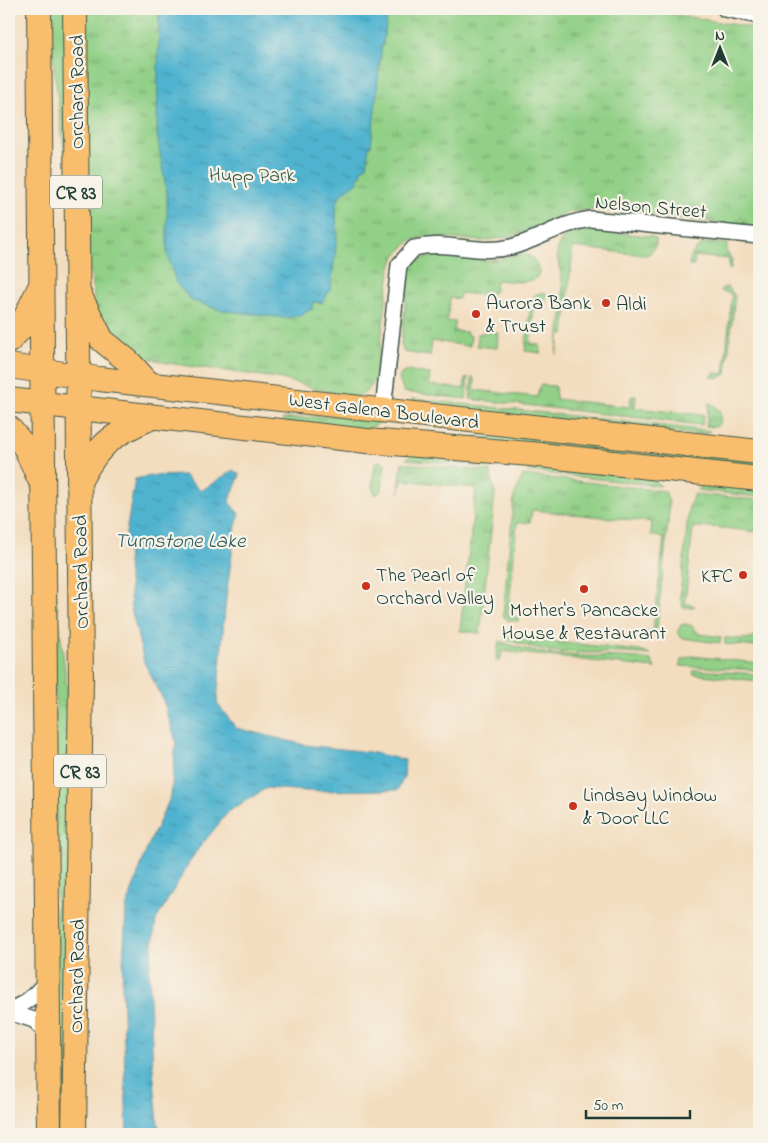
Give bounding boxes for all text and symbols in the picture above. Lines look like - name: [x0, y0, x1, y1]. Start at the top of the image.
- north arrow: [696, 22, 746, 72]
- text: N: [715, 26, 725, 47]
- street label: Orchard Road: [64, 35, 93, 149]
- park label: Hupp Park: [209, 162, 295, 191]
- road number: CR 83: [50, 176, 102, 208]
- street label: Nelson Street: [594, 189, 708, 228]
- place label: Aurora Bank & Trust: [486, 290, 591, 342]
- place label: Aldi: [616, 291, 647, 320]
- marker: Aldi: [600, 297, 612, 309]
- marker: Aurora Bank & Trust: [470, 308, 482, 320]
- street label: West Galena Boulevard: [287, 386, 480, 439]
- street label: Orchard Road: [67, 514, 98, 629]
- water label: Turnstone Lake: [115, 527, 247, 557]
- place label: The Pearl of Orchard Valley: [376, 562, 494, 614]
- place label: KFC: [701, 563, 733, 592]
- marker: KFC: [737, 569, 749, 581]
- marker: The Pearl of Orchard Valley: [360, 580, 372, 592]
- marker: Mother's Pancacke House & Restaurant: [578, 583, 590, 595]
- place label: Mother's Pancacke House & Restaurant: [502, 597, 666, 649]
- road number: CR 83: [54, 754, 106, 788]
- place label: Lindsay Window & Door LLC: [583, 782, 717, 834]
- marker: Lindsay Window & Door LLC: [567, 800, 579, 812]
- street label: Orchard Road: [63, 919, 94, 1034]
- scale bar: [586, 1088, 689, 1120]
- text: 50 m: [593, 1095, 624, 1117]

